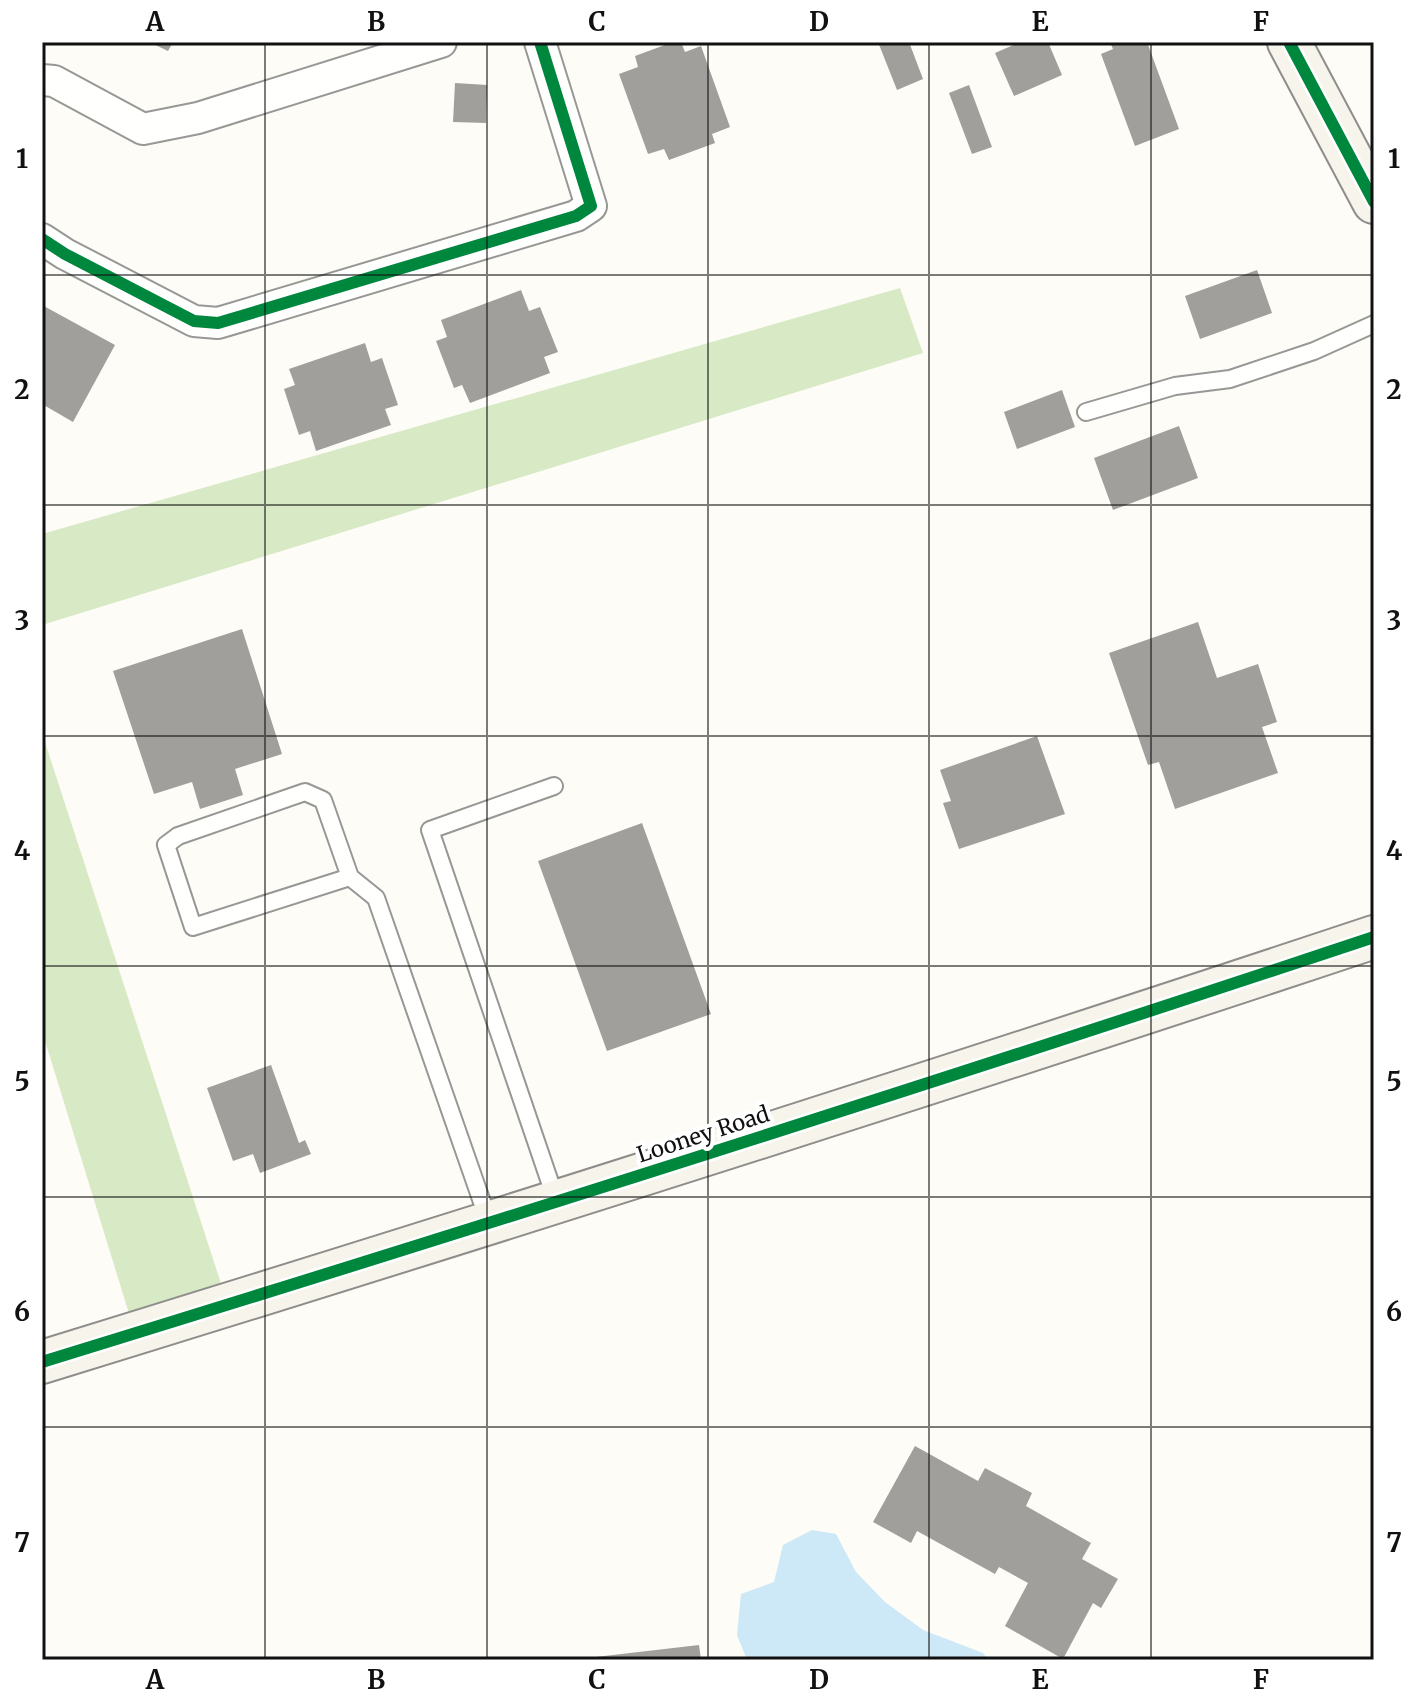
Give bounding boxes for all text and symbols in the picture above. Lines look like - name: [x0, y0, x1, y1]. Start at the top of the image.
- text: A: [145, 5, 165, 38]
- text: B: [367, 5, 385, 38]
- text: C: [588, 5, 606, 38]
- text: D: [809, 5, 829, 38]
- text: E: [1032, 5, 1049, 38]
- text: F: [1253, 5, 1269, 38]
- text: 1: [16, 142, 28, 175]
- text: 1: [1388, 142, 1400, 175]
- text: 2: [14, 373, 30, 406]
- text: 2: [1386, 373, 1402, 406]
- text: 3: [15, 604, 29, 637]
- text: 3: [1387, 604, 1401, 637]
- text: 4: [14, 834, 31, 867]
- text: 4: [1386, 834, 1403, 867]
- text: 5: [14, 1065, 30, 1098]
- text: 5: [1386, 1065, 1402, 1098]
- street label: Looney Road: [633, 1099, 773, 1169]
- text: 6: [14, 1295, 30, 1328]
- text: 6: [1386, 1295, 1402, 1328]
- text: 7: [14, 1526, 30, 1559]
- text: 7: [1386, 1526, 1402, 1559]
- text: A: [145, 1663, 165, 1696]
- text: B: [367, 1663, 385, 1696]
- text: C: [588, 1663, 606, 1696]
- text: D: [809, 1663, 829, 1696]
- text: E: [1032, 1663, 1049, 1696]
- text: F: [1253, 1663, 1269, 1696]

